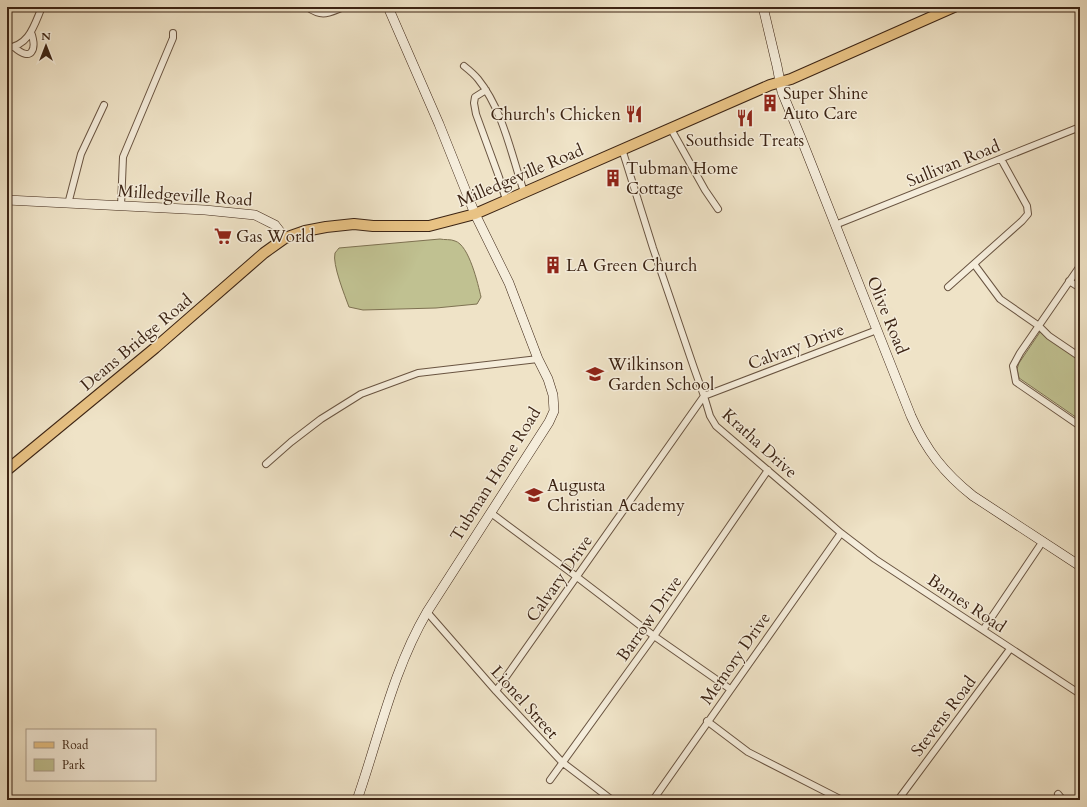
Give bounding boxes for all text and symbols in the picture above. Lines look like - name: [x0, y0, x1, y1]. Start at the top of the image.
- north arrow: [26, 26, 66, 66]
- text: N: [41, 29, 51, 44]
- place label: Super Shine Auto Care: [783, 82, 868, 125]
- building icon: Super Shine Auto Care: [760, 93, 780, 113]
- place label: Church's Chicken: [491, 103, 621, 126]
- restaurant icon: Church's Chicken: [624, 104, 644, 124]
- restaurant icon: Southside Treats: [735, 108, 755, 128]
- place label: Southside Treats: [686, 129, 804, 152]
- street label: Sullivan Road: [903, 134, 1003, 193]
- street label: Milledgeville Road: [454, 138, 587, 212]
- place label: Tubman Home Cottage: [626, 157, 738, 200]
- building icon: Tubman Home Cottage: [603, 168, 623, 188]
- street label: Milledgeville Road: [117, 179, 253, 212]
- place label: Gas World: [236, 225, 315, 248]
- supermarket icon: Gas World: [213, 226, 233, 246]
- place label: LA Green Church: [566, 254, 698, 277]
- building icon: LA Green Church: [543, 255, 563, 275]
- street label: Olive Road: [862, 273, 914, 358]
- street label: Deans Bridge Road: [75, 289, 197, 396]
- street label: Calvary Drive: [745, 318, 848, 375]
- place label: Wilkinson Garden School: [607, 353, 715, 396]
- school or university icon: Wilkinson Garden School: [585, 364, 605, 384]
- street label: Tubman Home Road: [445, 403, 546, 546]
- street label: Kratha Drive: [717, 403, 802, 483]
- place label: Augusta Christian Academy: [547, 474, 685, 517]
- school or university icon: Augusta Christian Academy: [524, 485, 544, 505]
- street label: Calvary Drive: [521, 530, 598, 626]
- street label: Barnes Road: [923, 569, 1011, 638]
- street label: Barrow Drive: [611, 571, 687, 666]
- street label: Memory Drive: [695, 607, 776, 709]
- street label: Lionel Street: [485, 661, 564, 744]
- street label: Stevens Road: [906, 671, 981, 761]
- legend: [26, 729, 156, 781]
- text: Road: [62, 737, 89, 753]
- text: Park: [62, 757, 86, 773]

